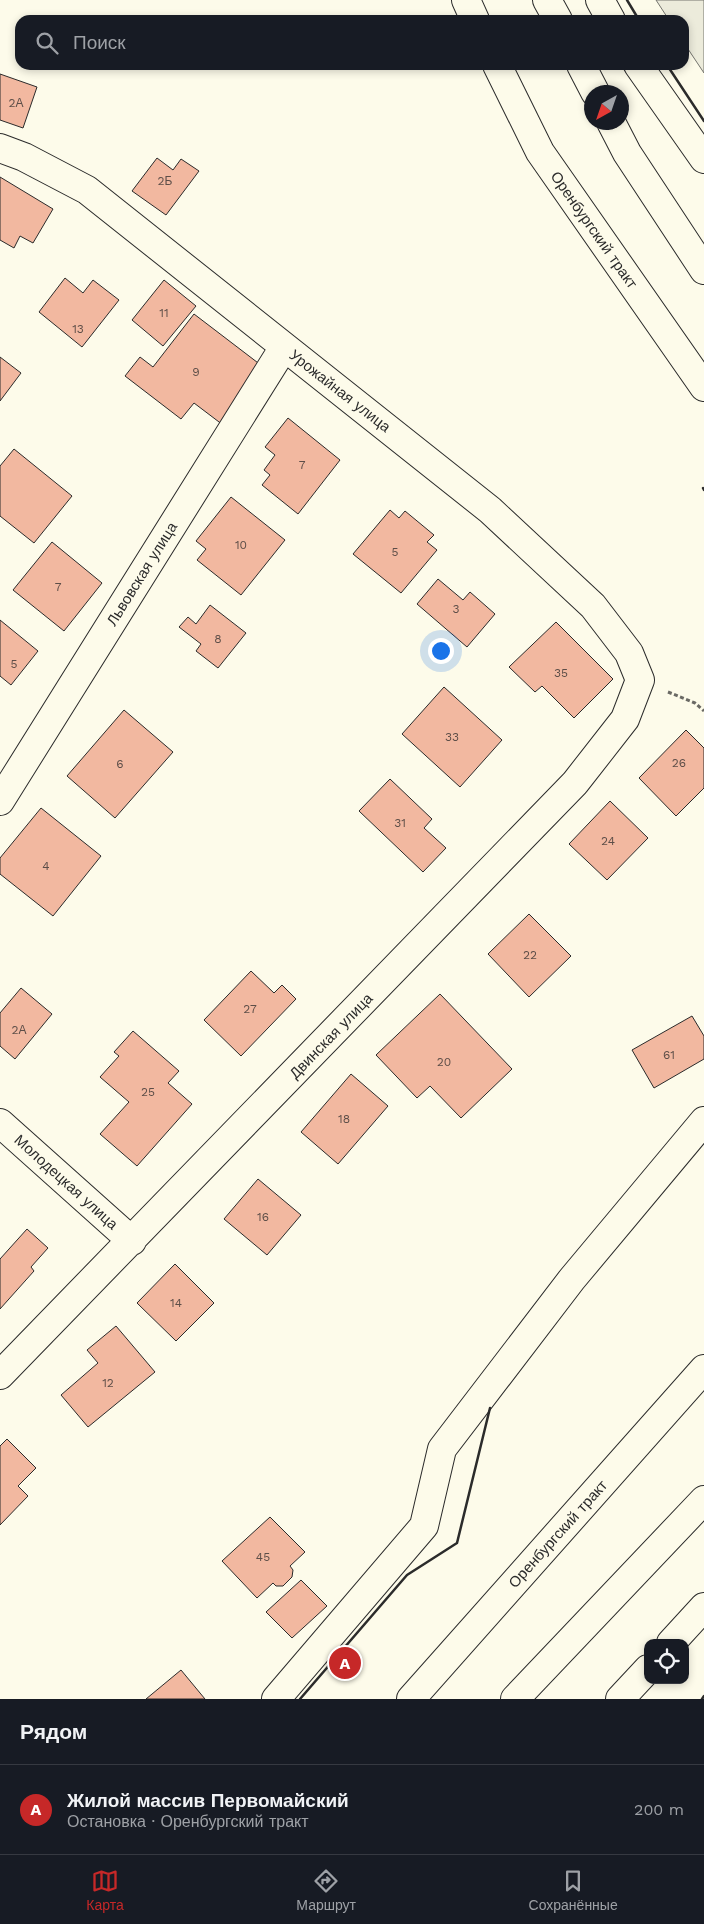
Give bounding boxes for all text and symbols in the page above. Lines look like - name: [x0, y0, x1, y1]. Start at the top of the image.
- search box: [15, 15, 689, 70]
- icon: search: [33, 29, 61, 57]
- text: Поиск: [73, 31, 126, 54]
- north arrow: [584, 85, 629, 130]
- house number: 2А: [9, 96, 24, 110]
- street label: Оренбургский тракт: [547, 168, 641, 292]
- house number: 2Б: [158, 174, 173, 188]
- house number: 11: [159, 306, 169, 320]
- house number: 13: [72, 322, 84, 336]
- street label: Урожайная улица: [286, 346, 395, 436]
- house number: 9: [192, 365, 200, 379]
- house number: 7: [299, 458, 306, 472]
- street label: Львовская улица: [103, 518, 181, 629]
- house number: 10: [235, 538, 247, 552]
- house number: 5: [392, 545, 399, 559]
- house number: 7: [55, 580, 62, 594]
- house number: 3: [453, 602, 460, 616]
- house number: 8: [214, 632, 222, 646]
- your location: [428, 638, 454, 664]
- house number: 5: [11, 657, 18, 671]
- house number: 35: [554, 666, 568, 680]
- house number: 33: [445, 730, 459, 744]
- house number: 26: [672, 756, 686, 770]
- house number: 6: [116, 757, 124, 771]
- house number: 31: [394, 816, 406, 830]
- house number: 24: [601, 834, 615, 848]
- house number: 4: [42, 859, 50, 873]
- house number: 22: [523, 948, 537, 962]
- street label: Двинская улица: [286, 989, 377, 1083]
- house number: 27: [243, 1002, 257, 1016]
- house number: 2А: [12, 1023, 27, 1037]
- house number: 61: [663, 1048, 675, 1062]
- house number: 20: [437, 1055, 451, 1069]
- house number: 25: [141, 1085, 155, 1099]
- house number: 18: [338, 1112, 350, 1126]
- street label: Молодецкая улица: [11, 1131, 122, 1234]
- house number: 16: [257, 1210, 269, 1224]
- house number: 14: [170, 1296, 182, 1310]
- house number: 12: [102, 1376, 114, 1390]
- street label: Оренбургский тракт: [505, 1476, 611, 1592]
- house number: 45: [256, 1550, 270, 1564]
- map controls: [644, 1639, 689, 1684]
- button: locate: [644, 1639, 689, 1684]
- pin: A: [329, 1644, 361, 1682]
- text: Рядом: [20, 1719, 87, 1744]
- text: Жилой массив Первомайский: [67, 1789, 349, 1812]
- text: A: [31, 1800, 41, 1819]
- text: 200 m: [634, 1800, 684, 1819]
- text: Остановка · Оренбургский тракт: [67, 1812, 309, 1831]
- tab: Карта: [86, 1867, 124, 1913]
- tab: Маршрут: [296, 1867, 356, 1913]
- tab: Сохранённые: [529, 1867, 618, 1913]

